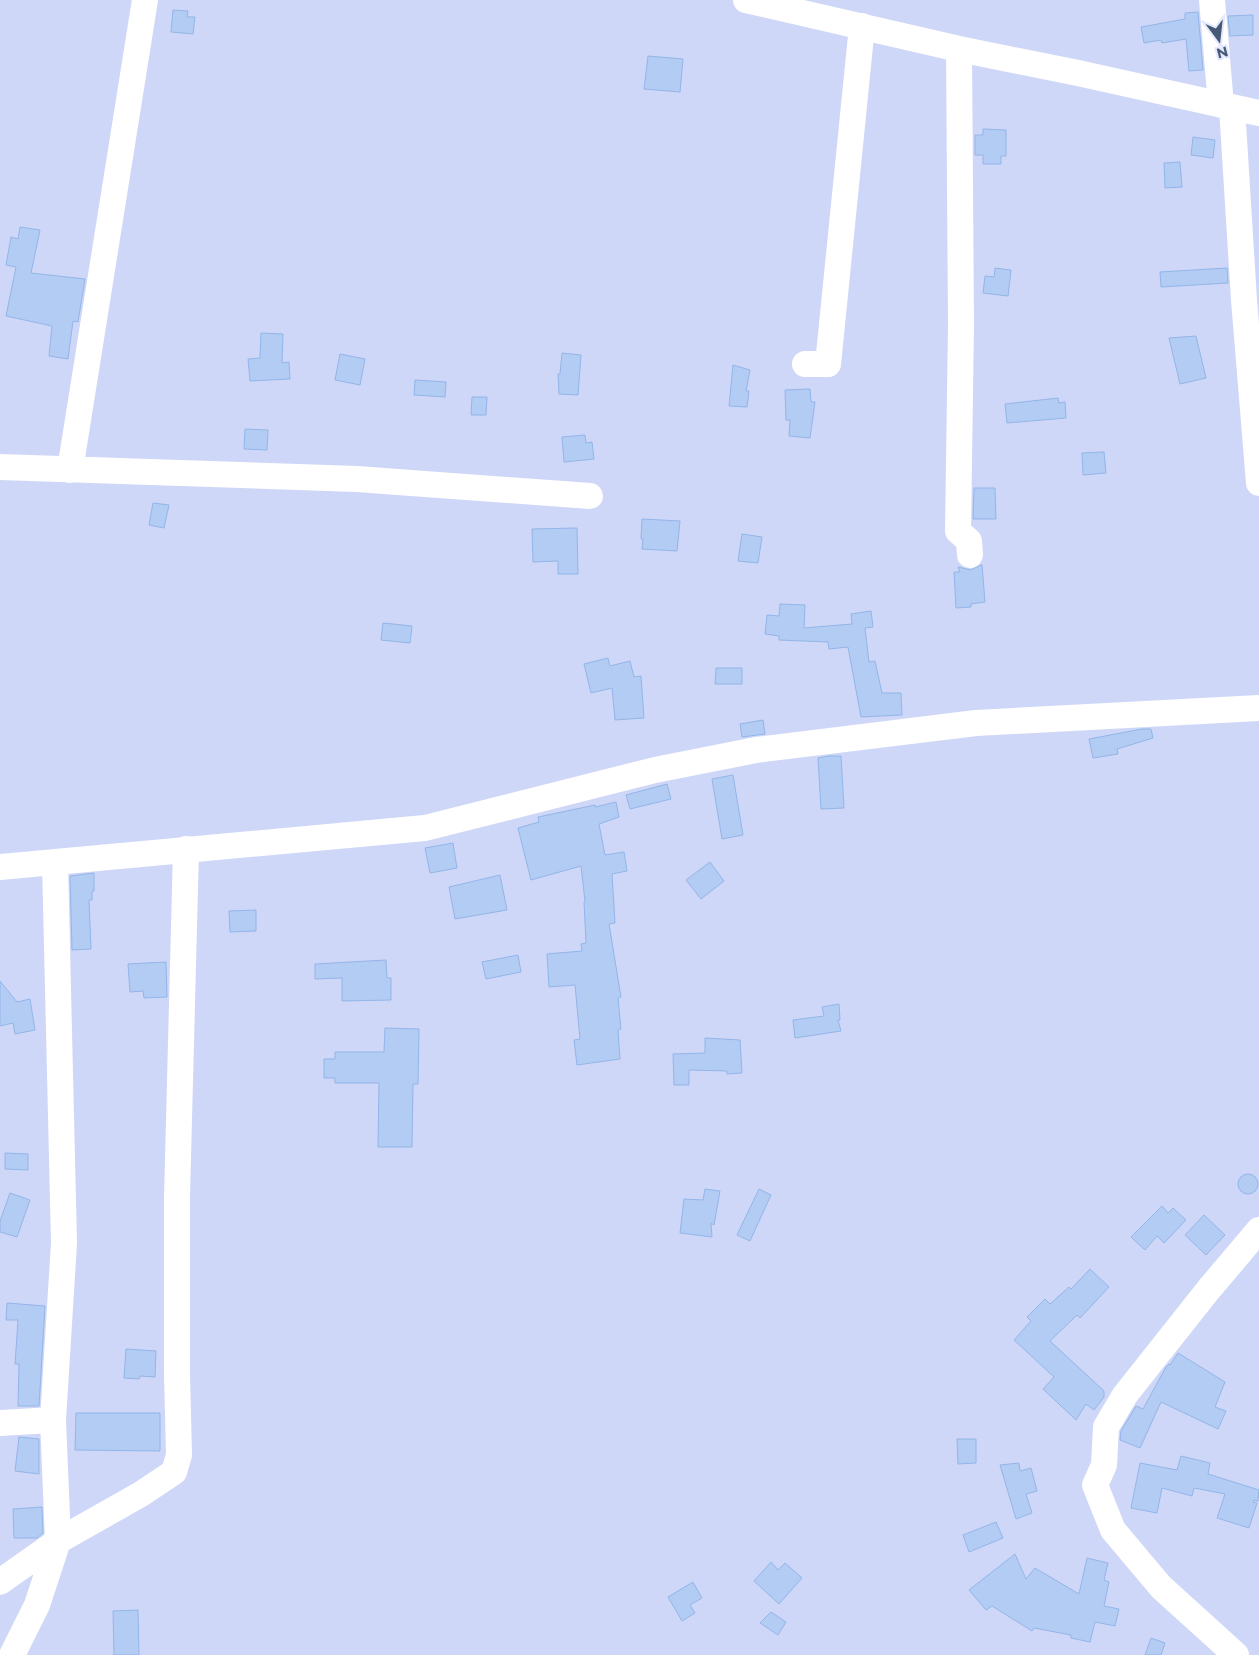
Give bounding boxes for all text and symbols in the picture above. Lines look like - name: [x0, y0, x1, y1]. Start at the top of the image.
- north arrow: [1194, 15, 1244, 65]
- text: N: [1215, 42, 1230, 63]

